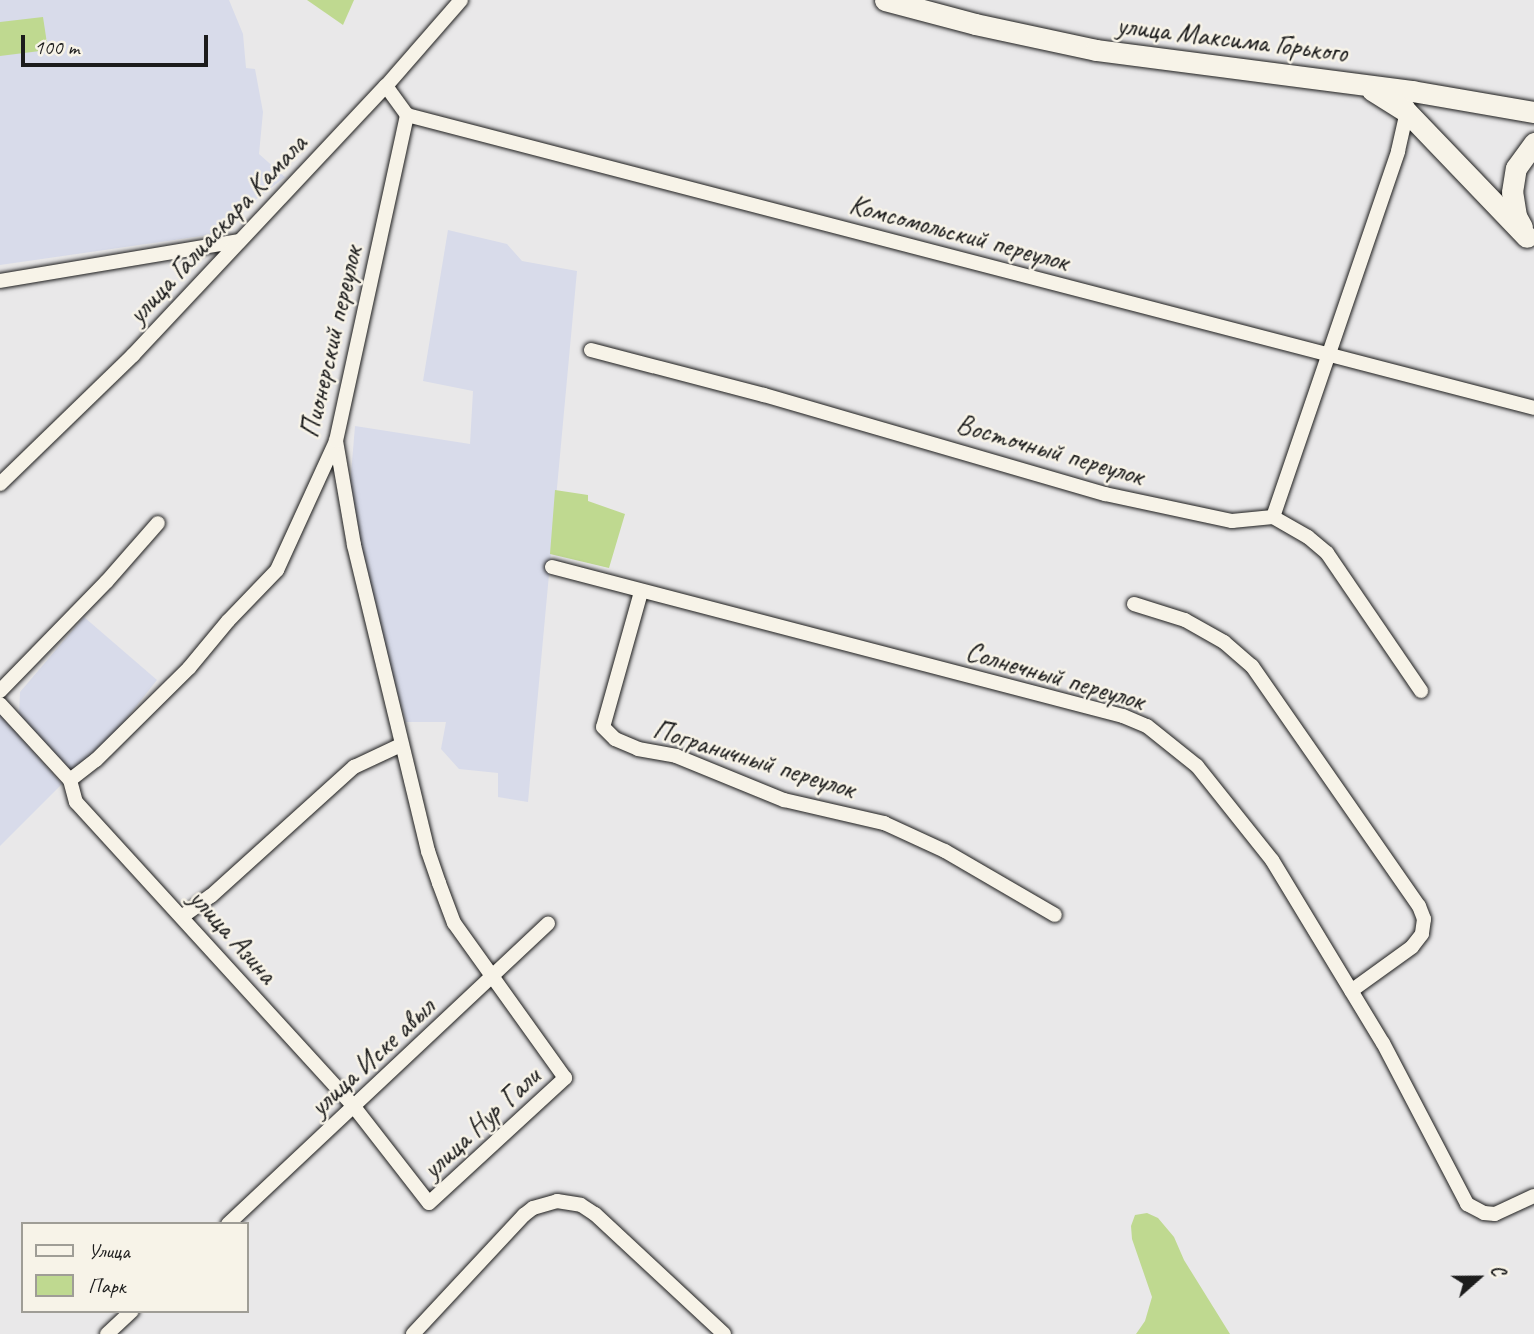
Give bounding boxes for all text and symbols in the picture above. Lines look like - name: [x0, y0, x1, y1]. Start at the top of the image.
- street label: улица Максима Горького: [1116, 8, 1348, 70]
- scale bar: [24, 21, 212, 65]
- text: 100 m: [34, 34, 79, 60]
- street label: улица Галиаскара Камала: [121, 128, 313, 330]
- street label: Комсомольский переулок: [846, 188, 1072, 278]
- street label: Пионерский переулок: [293, 243, 369, 441]
- street label: Восточный переулок: [953, 407, 1147, 493]
- street label: Солнечный переулок: [962, 634, 1148, 718]
- street label: Пограничный переулок: [649, 712, 859, 806]
- street label: улица Азина: [182, 882, 284, 990]
- street label: улица Иске авыл: [303, 991, 441, 1123]
- street label: улица Нур Гали: [417, 1061, 545, 1185]
- legend: [21, 1222, 248, 1313]
- text: Улица: [88, 1238, 130, 1264]
- north arrow: [1443, 1243, 1513, 1313]
- text: С: [1485, 1262, 1510, 1279]
- text: Парк: [88, 1273, 125, 1299]

